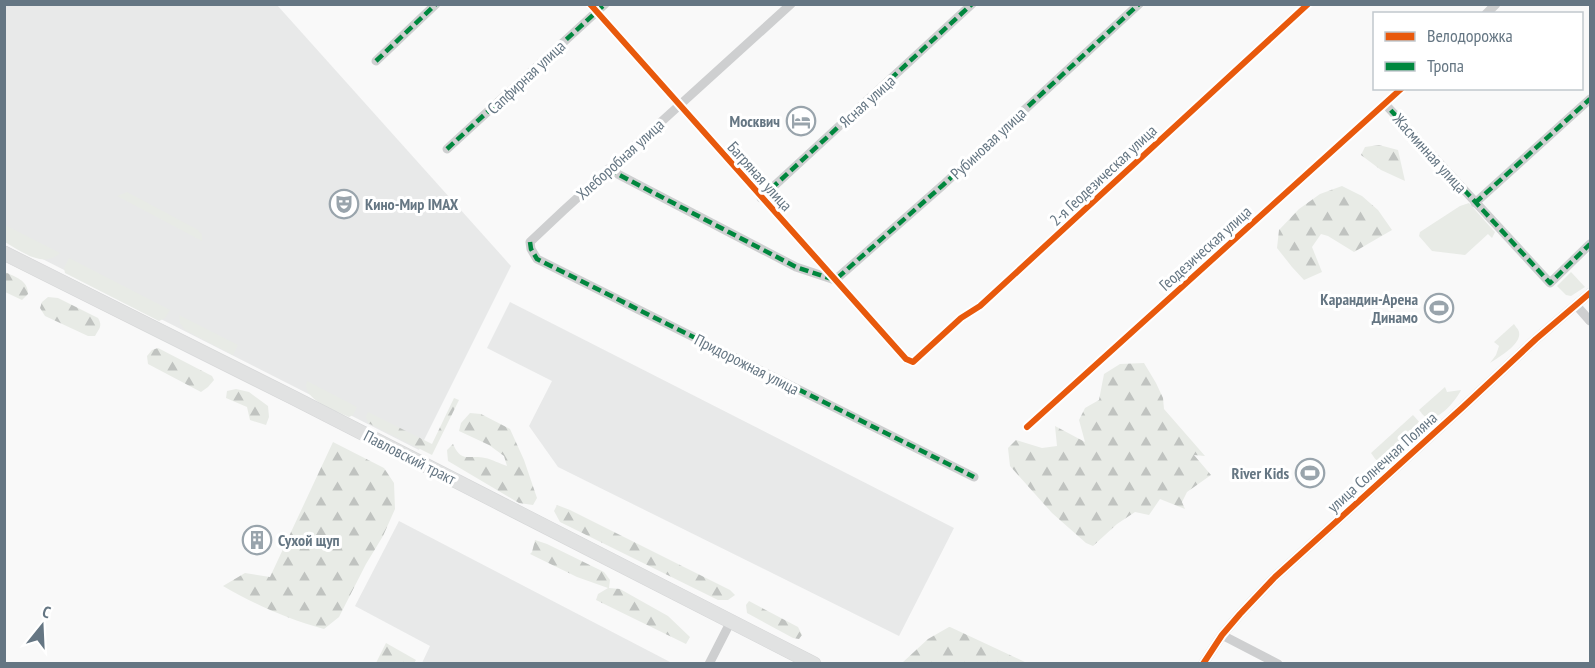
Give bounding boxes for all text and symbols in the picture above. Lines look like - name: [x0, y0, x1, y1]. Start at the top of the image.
- legend: [1373, 12, 1583, 90]
- text: Велодорожка: [1427, 24, 1513, 47]
- street label: Сапфирная улица: [483, 36, 569, 118]
- text: Тропа: [1427, 54, 1464, 77]
- street label: Ясная улица: [835, 71, 899, 131]
- street label: Рубиновая улица: [946, 103, 1030, 183]
- hotel icon: Москвич: [785, 105, 817, 137]
- street label: Жасминная улица: [1388, 108, 1471, 197]
- place label: Москвич: [730, 111, 780, 131]
- street label: Хлеборобная улица: [572, 114, 668, 204]
- street label: 2-я Геодезическая улица: [1045, 120, 1161, 230]
- street label: Багряная улица: [723, 137, 797, 215]
- theatre icon: Кино-Мир IMAX: [328, 188, 360, 220]
- place label: Кино-Мир IMAX: [365, 194, 459, 214]
- street label: Геодезическая улица: [1155, 201, 1255, 295]
- place label: Карандин-Арена Динамо: [1320, 289, 1418, 327]
- sports icon: Карандин-Арена Динамо: [1423, 292, 1455, 324]
- street label: Придорожная улица: [691, 329, 803, 399]
- street label: улица Солнечная Поляна: [1323, 407, 1441, 517]
- street label: Павловский тракт: [361, 425, 460, 489]
- sports icon: River Kids: [1294, 457, 1326, 489]
- place label: River Kids: [1232, 463, 1289, 483]
- building icon: Сухой щуп: [241, 524, 273, 556]
- place label: Сухой щуп: [278, 530, 340, 550]
- north arrow: [12, 596, 72, 656]
- text: С: [40, 601, 54, 623]

